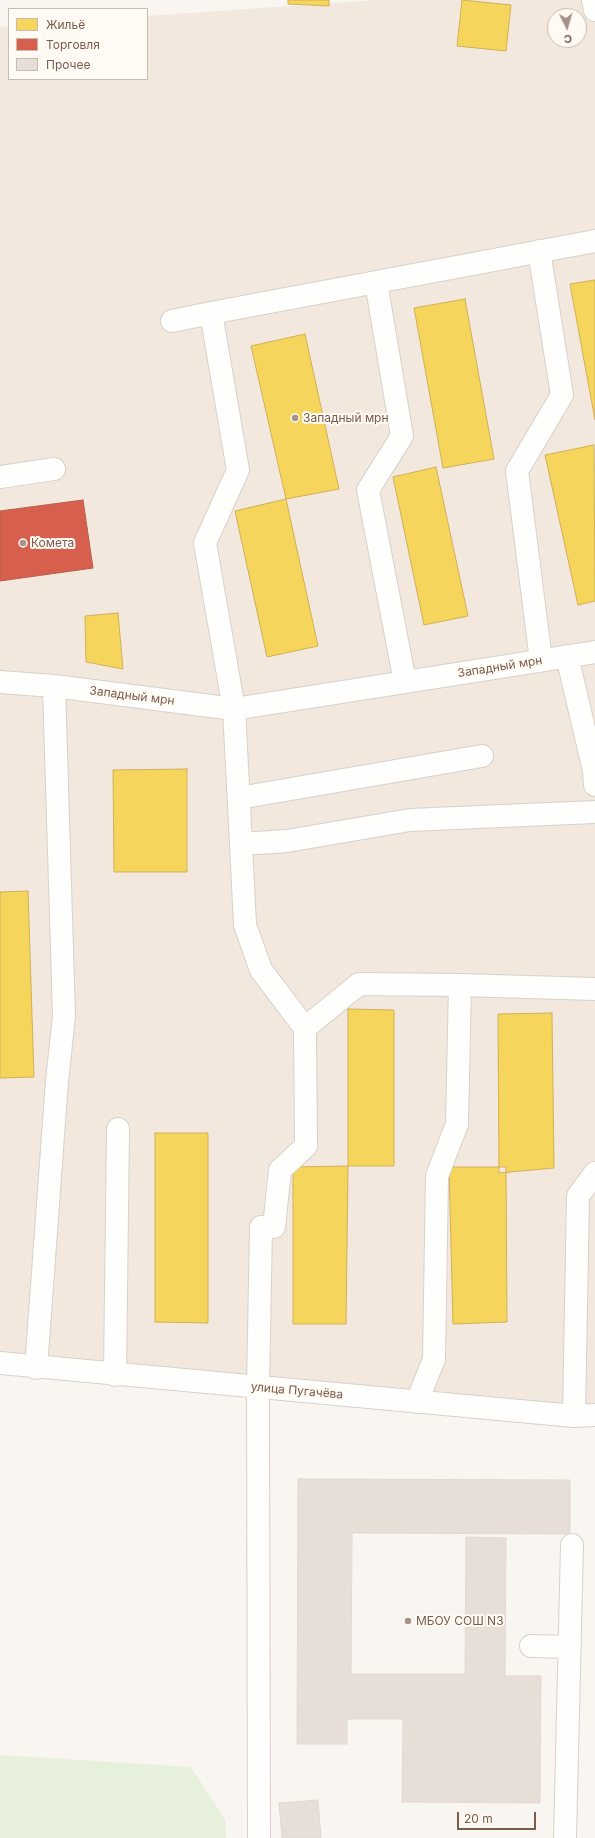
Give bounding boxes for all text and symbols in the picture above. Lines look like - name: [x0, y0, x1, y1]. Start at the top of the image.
- legend: [8, 8, 148, 80]
- north arrow: [547, 8, 587, 48]
- text: Жильё: [46, 17, 85, 32]
- text: С: [563, 32, 573, 46]
- text: Торговля: [46, 37, 100, 52]
- text: Прочее: [46, 57, 91, 72]
- place label: Западный мрн: [303, 411, 389, 425]
- marker: Западный мрн: [290, 413, 300, 423]
- place label: Комета: [31, 536, 74, 550]
- marker: Комета: [18, 538, 28, 548]
- street label: Западный мрн: [457, 653, 543, 681]
- street label: Западный мрн: [89, 684, 175, 708]
- street label: улица Пугачёва: [250, 1380, 344, 1402]
- place label: МБОУ СОШ N3: [416, 1614, 504, 1628]
- marker: МБОУ СОШ N3: [403, 1616, 413, 1626]
- scale bar: [459, 1804, 538, 1830]
- text: 20 m: [464, 1811, 493, 1826]

